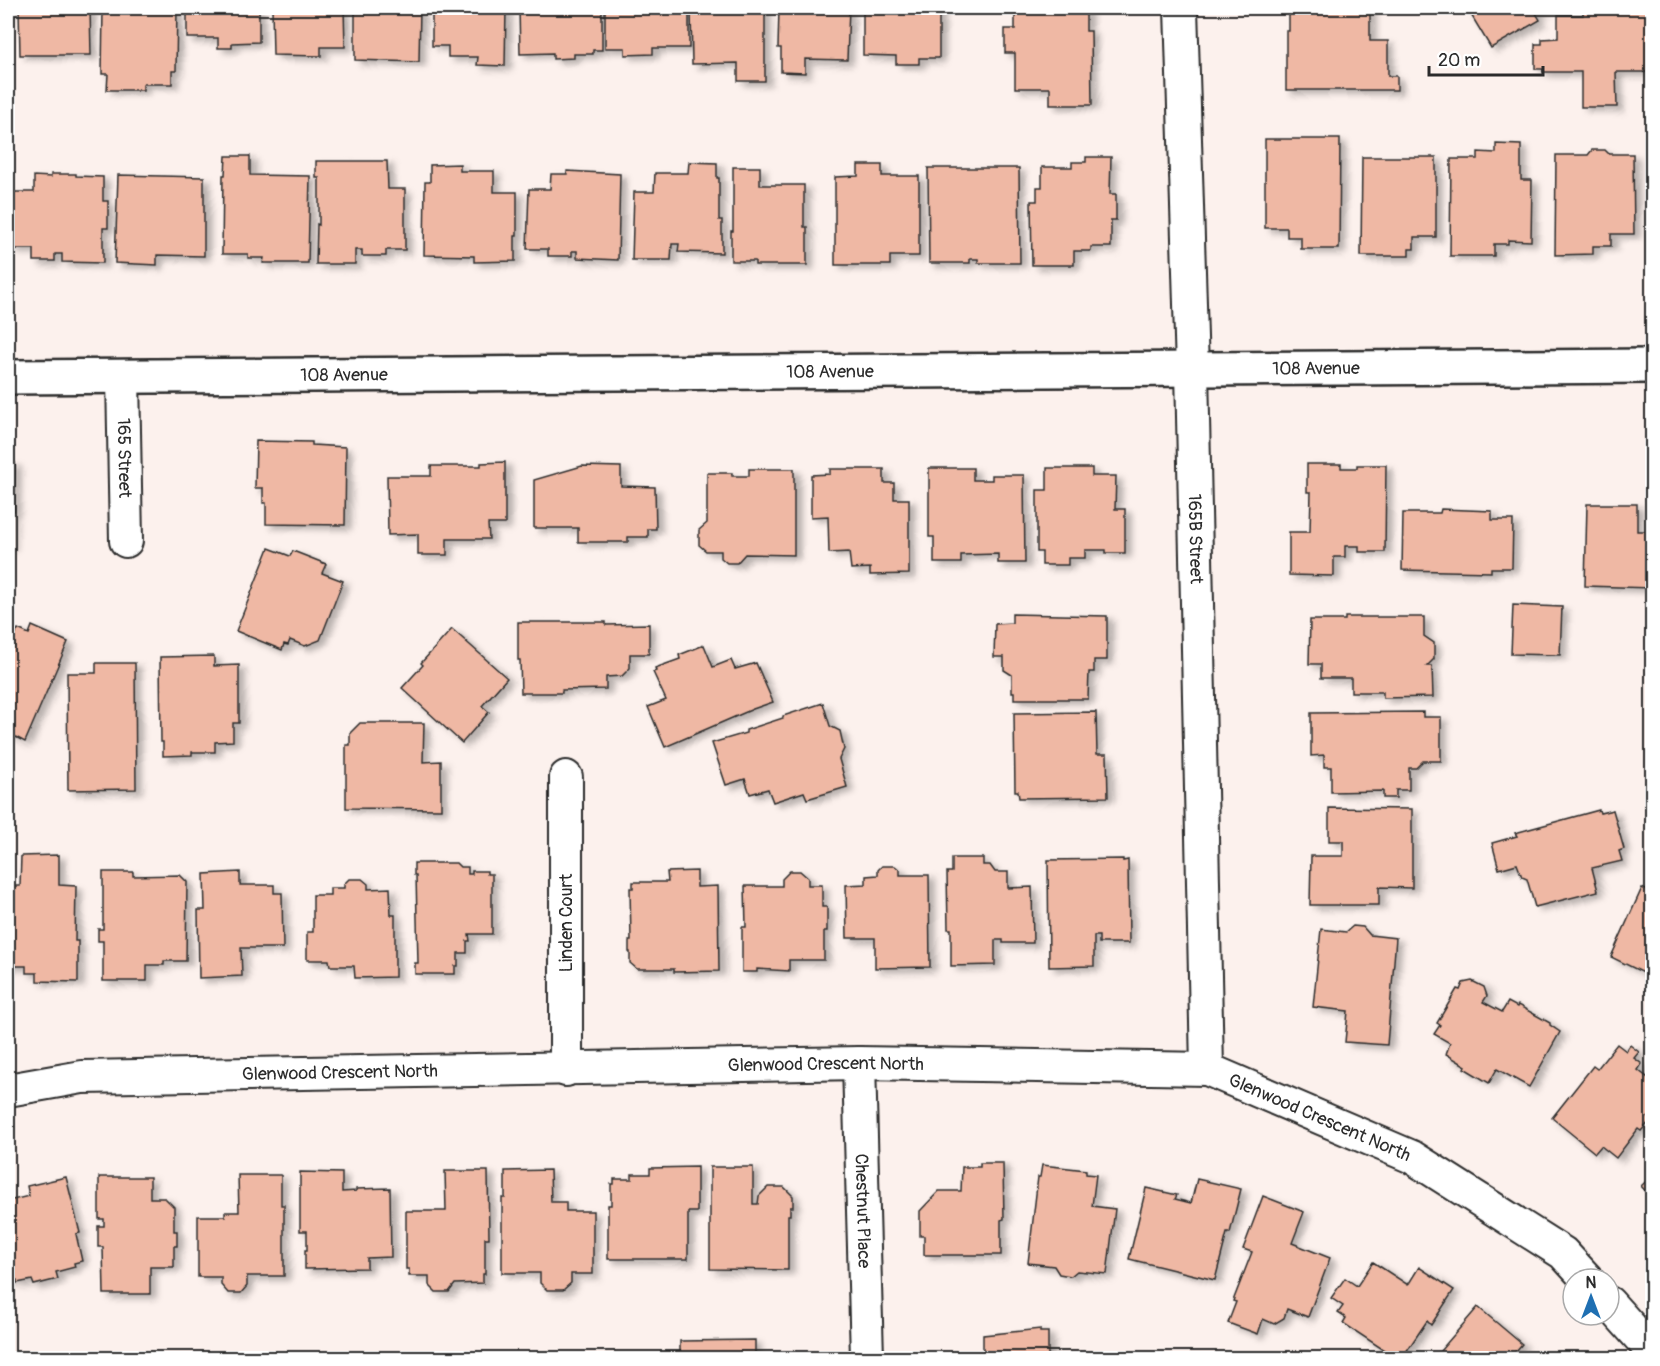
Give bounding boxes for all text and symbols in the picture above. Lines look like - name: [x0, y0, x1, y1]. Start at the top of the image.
- scale bar: [1429, 39, 1543, 77]
- text: 20 m: [1438, 49, 1480, 72]
- street label: 108 Avenue: [1272, 357, 1360, 381]
- street label: 108 Avenue: [786, 360, 874, 384]
- street label: 108 Avenue: [300, 363, 388, 387]
- street label: 165 Street: [112, 418, 136, 499]
- street label: 165B Street: [1183, 493, 1208, 585]
- street label: Linden Court: [555, 873, 578, 972]
- street label: Glenwood Crescent North: [728, 1052, 924, 1077]
- street label: Glenwood Crescent North: [242, 1060, 438, 1086]
- street label: Glenwood Crescent North: [1225, 1069, 1414, 1167]
- street label: Chestnut Place: [849, 1153, 876, 1269]
- north arrow: [1561, 1267, 1621, 1327]
- text: N: [1586, 1273, 1597, 1293]

